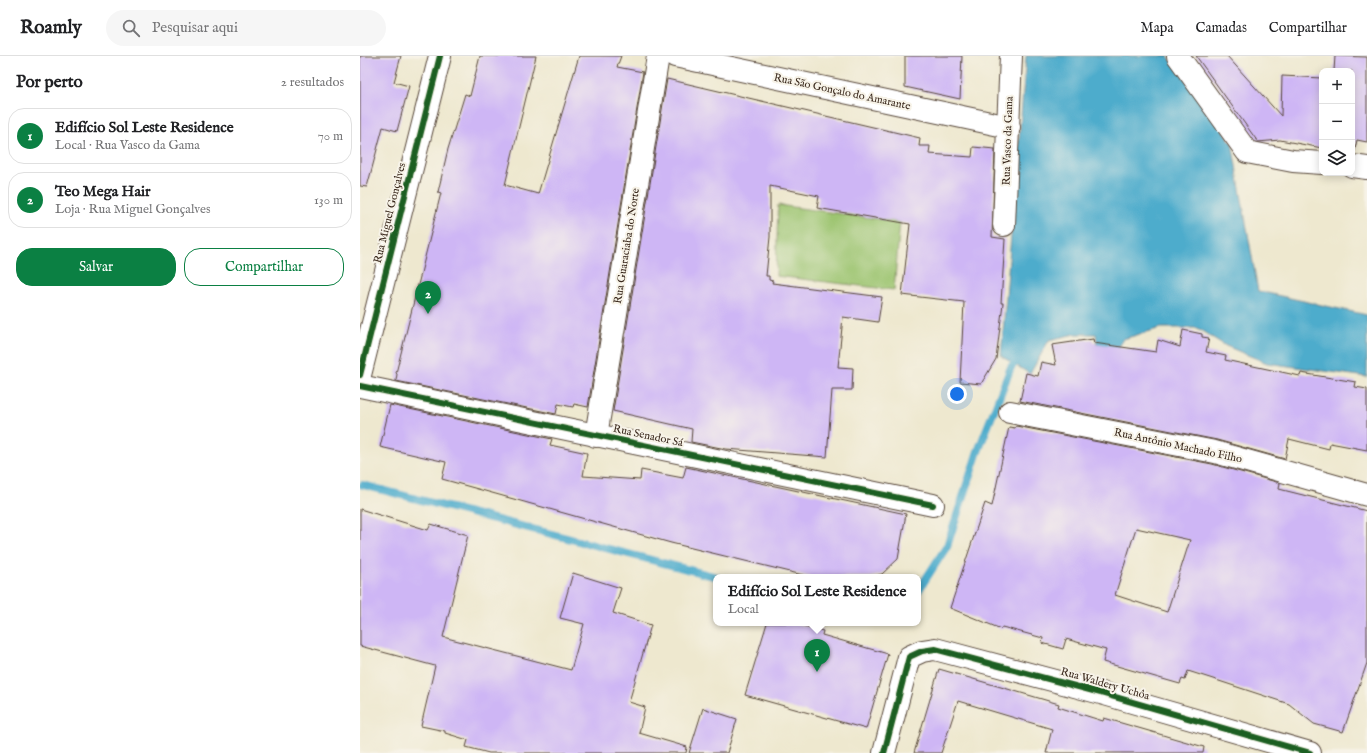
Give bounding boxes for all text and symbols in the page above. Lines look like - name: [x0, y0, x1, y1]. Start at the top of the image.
- search box: [106, 10, 386, 46]
- text: Roamly: [20, 16, 82, 40]
- icon: search: [120, 17, 142, 39]
- text: Pesquisar aqui: [152, 18, 238, 37]
- text: Mapa: [1141, 19, 1173, 37]
- text: Camadas: [1195, 19, 1247, 37]
- text: Compartilhar: [1269, 19, 1347, 37]
- map controls: [1319, 68, 1355, 176]
- button: +: [1319, 68, 1355, 104]
- street label: Rua São Gonçalo do Amarante: [772, 71, 912, 113]
- text: Por perto: [16, 72, 83, 93]
- text: 2 resultados: [281, 74, 344, 91]
- street label: Rua Vasco da Gama: [999, 96, 1017, 186]
- button: −: [1319, 104, 1355, 140]
- text: Edifício Sol Leste Residence: [55, 118, 234, 137]
- text: 1: [28, 128, 32, 145]
- text: 70 m: [318, 128, 343, 145]
- text: Local · Rua Vasco da Gama: [55, 137, 200, 154]
- button: layers: [1319, 140, 1355, 176]
- street label: Rua Miguel Gonçalves: [371, 161, 409, 265]
- text: Teo Mega Hair: [55, 182, 151, 201]
- street label: Rua Guaraciaba do Norte: [611, 187, 643, 305]
- text: 2: [27, 192, 33, 209]
- text: 130 m: [314, 192, 343, 209]
- text: Loja · Rua Miguel Gonçalves: [55, 201, 211, 218]
- button: Salvar: [16, 248, 176, 286]
- button: Compartilhar: [184, 248, 344, 286]
- pin: 2: [415, 281, 441, 314]
- your location: [947, 384, 967, 404]
- street label: Rua Senador Sá: [612, 422, 684, 450]
- street label: Rua Antônio Machado Filho: [1113, 426, 1243, 466]
- popup: [713, 574, 921, 626]
- text: Edifício Sol Leste Residence: [728, 582, 906, 601]
- text: Local: [728, 601, 759, 618]
- pin: 1: [804, 639, 830, 672]
- street label: Rua Waldery Uchôa: [1059, 665, 1151, 703]

